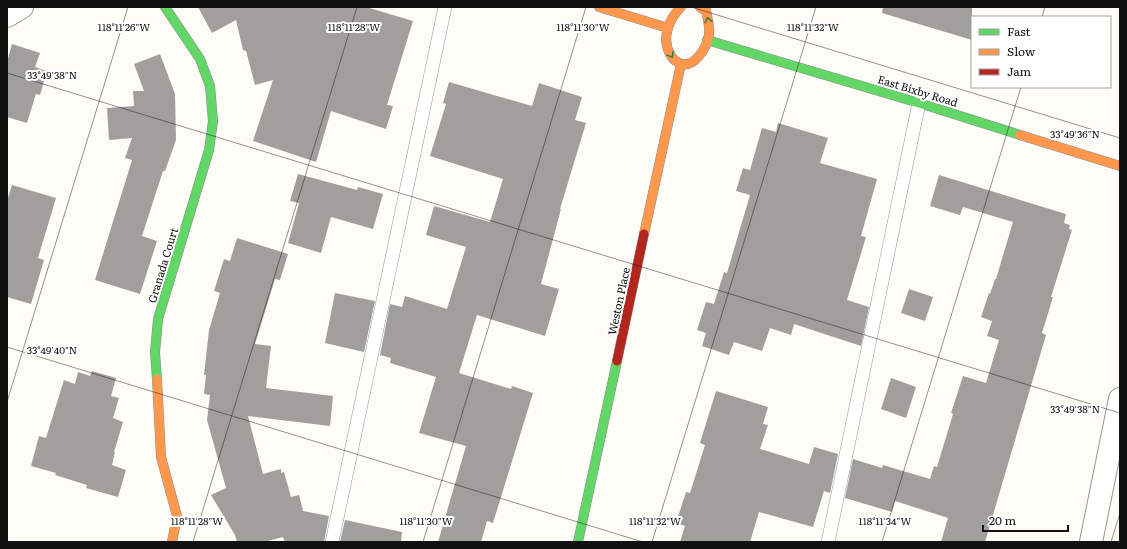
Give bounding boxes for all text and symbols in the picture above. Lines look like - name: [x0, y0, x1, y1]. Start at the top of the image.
- one-way arrow: [704, 16, 712, 23]
- legend: [971, 16, 1111, 88]
- text: 118°11'26"W: [98, 19, 150, 34]
- text: 118°11'28"W: [328, 19, 380, 34]
- text: 118°11'30"W: [556, 19, 610, 34]
- text: 118°11'32"W: [787, 19, 839, 34]
- text: Fast: [1007, 22, 1031, 40]
- text: Slow: [1007, 42, 1036, 60]
- one-way arrow: [666, 51, 673, 58]
- text: Jam: [1007, 62, 1032, 80]
- text: 33°49'38"N: [27, 67, 77, 82]
- street label: East Bixby Road: [876, 70, 960, 110]
- text: 33°49'36"N: [1050, 126, 1100, 141]
- street label: Granada Court: [143, 225, 181, 305]
- street label: Weston Place: [603, 265, 633, 336]
- text: 33°49'40"N: [27, 342, 77, 357]
- text: 33°49'38"N: [1050, 401, 1100, 416]
- scale bar: [983, 507, 1068, 533]
- text: 20 m: [989, 511, 1016, 529]
- text: 118°11'28"W: [171, 513, 223, 528]
- text: 118°11'30"W: [399, 513, 453, 528]
- text: 118°11'32"W: [629, 513, 681, 528]
- text: 118°11'34"W: [859, 513, 911, 528]

